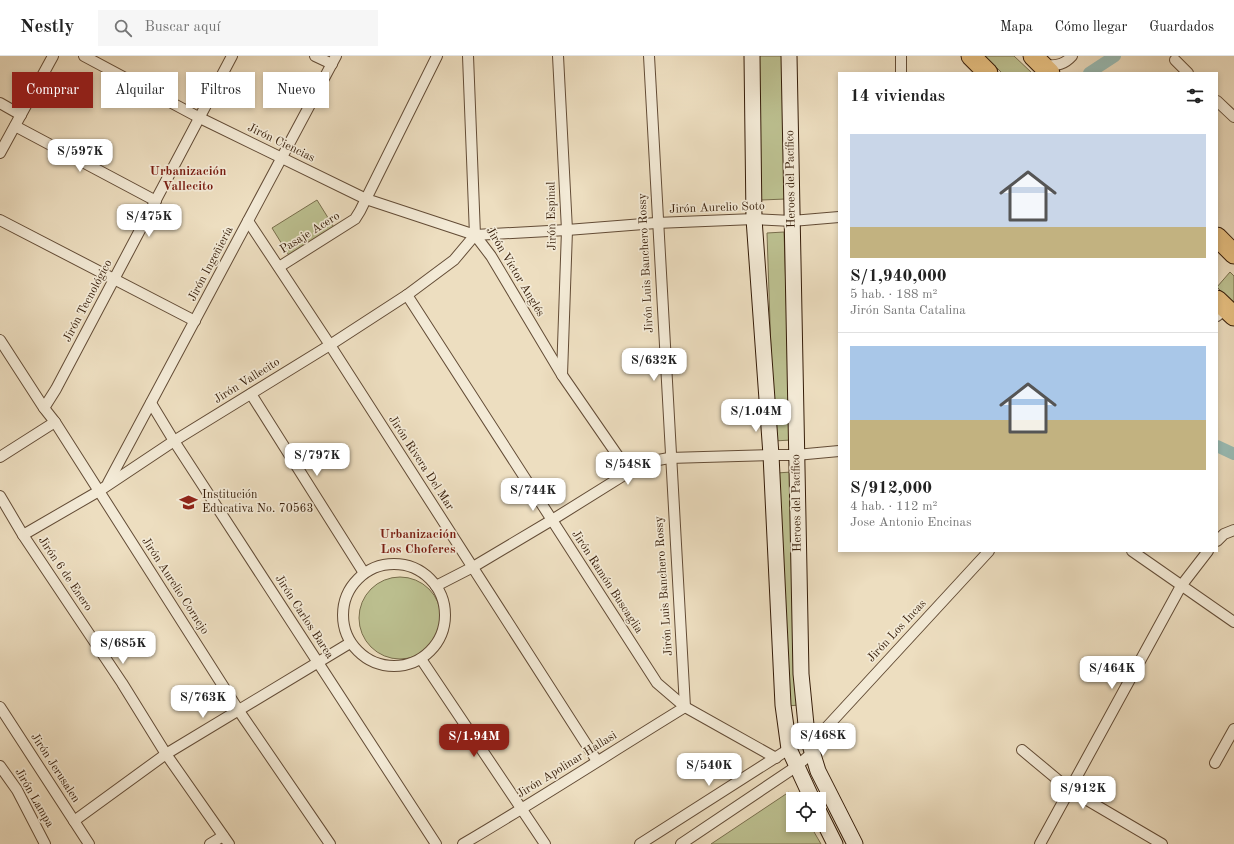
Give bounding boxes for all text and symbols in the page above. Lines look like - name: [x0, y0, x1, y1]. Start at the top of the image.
- search box: [98, 10, 378, 46]
- icon: search: [112, 17, 134, 39]
- text: Nestly: [20, 18, 74, 37]
- text: Buscar aquí: [144, 20, 221, 35]
- text: Mapa: [1000, 20, 1033, 34]
- text: Cómo llegar: [1055, 20, 1127, 34]
- text: Guardados: [1149, 20, 1214, 34]
- chip: Comprar: [12, 72, 93, 108]
- chip: Alquilar: [101, 72, 178, 108]
- chip: Filtros: [186, 72, 255, 108]
- chip: Nuevo: [263, 72, 329, 108]
- icon: filters: [1184, 85, 1206, 107]
- text: 14 viviendas: [850, 88, 945, 105]
- street label: Jirón Ciencias: [245, 122, 317, 164]
- street label: Heroes del Pacífico: [784, 130, 798, 228]
- pin: S/597K: [47, 139, 113, 173]
- text: S/597K: [57, 145, 103, 158]
- icon: home: [992, 160, 1064, 232]
- district label: Urbanización Vallecito: [150, 165, 226, 193]
- street label: Jirón Espinal: [545, 181, 559, 251]
- street label: Jirón Luis Banchero Rossy: [636, 192, 656, 333]
- street label: Jirón Aurelio Soto: [669, 200, 765, 216]
- pin: S/475K: [116, 204, 182, 238]
- text: S/475K: [126, 210, 172, 223]
- street label: Pasaje Acero: [278, 210, 342, 256]
- street label: Jirón Ingeñiería: [186, 224, 236, 303]
- street label: Jirón Víctor Anglés: [484, 225, 546, 319]
- street label: Jirón Tecnológico: [61, 258, 115, 344]
- text: S/1,940,000: [850, 268, 947, 285]
- text: 5 hab. · 188 m²: [850, 288, 937, 301]
- text: Jirón Santa Catalina: [850, 304, 966, 317]
- pin: S/632K: [621, 348, 687, 382]
- text: S/632K: [631, 354, 677, 367]
- street label: Jirón Vallecito: [212, 356, 282, 406]
- icon: home: [992, 372, 1064, 444]
- pin: S/1.04M: [719, 399, 793, 433]
- text: S/1.04M: [730, 405, 782, 418]
- street label: Jirón Rivera Del Mar: [386, 414, 456, 513]
- pin: S/797K: [284, 443, 350, 477]
- text: S/797K: [294, 449, 340, 462]
- pin: S/548K: [595, 452, 661, 486]
- street label: Heroes del Pacífico: [790, 454, 804, 552]
- text: S/548K: [605, 458, 651, 471]
- pin: S/744K: [500, 478, 566, 512]
- text: S/912,000: [850, 480, 932, 497]
- text: S/744K: [510, 484, 556, 497]
- place label: Institución Educativa No. 70563: [202, 489, 314, 515]
- school or university icon: Institución Educativa No. 70563: [179, 492, 199, 512]
- text: 4 hab. · 112 m²: [850, 500, 937, 513]
- street label: Jirón Luis Banchero Rossy: [653, 515, 675, 656]
- text: Jose Antonio Encinas: [850, 516, 972, 529]
- district label: Urbanización Los Choferes: [380, 528, 456, 556]
- street label: Jirón Ramón Buscaglia: [569, 528, 645, 636]
- street label: Jirón 6 de Enero: [36, 535, 94, 613]
- street label: Jirón Aurelio Cornejo: [139, 535, 211, 637]
- street label: Jirón Carlos Barea: [272, 573, 336, 661]
- street label: Jirón Los Incas: [865, 597, 929, 665]
- pin: S/685K: [90, 631, 156, 665]
- text: S/685K: [100, 637, 146, 650]
- pin: S/464K: [1079, 656, 1145, 690]
- text: S/464K: [1089, 662, 1135, 675]
- pin: S/763K: [170, 685, 236, 719]
- text: S/763K: [180, 691, 226, 704]
- pin: S/468K: [790, 723, 856, 757]
- pin: S/1.94M: [437, 724, 511, 758]
- street label: Jirón Apolinar Hallasi: [515, 729, 619, 801]
- text: S/468K: [800, 729, 846, 742]
- text: S/1.94M: [448, 730, 500, 743]
- street label: Jirón Jerusalen: [28, 731, 82, 805]
- pin: S/540K: [676, 753, 742, 787]
- text: S/540K: [686, 759, 732, 772]
- street label: Jirón Lampa: [12, 766, 56, 830]
- pin: S/912K: [1050, 776, 1116, 810]
- text: S/912K: [1060, 782, 1106, 795]
- map controls: [786, 792, 826, 832]
- button: locate: [786, 792, 826, 832]

